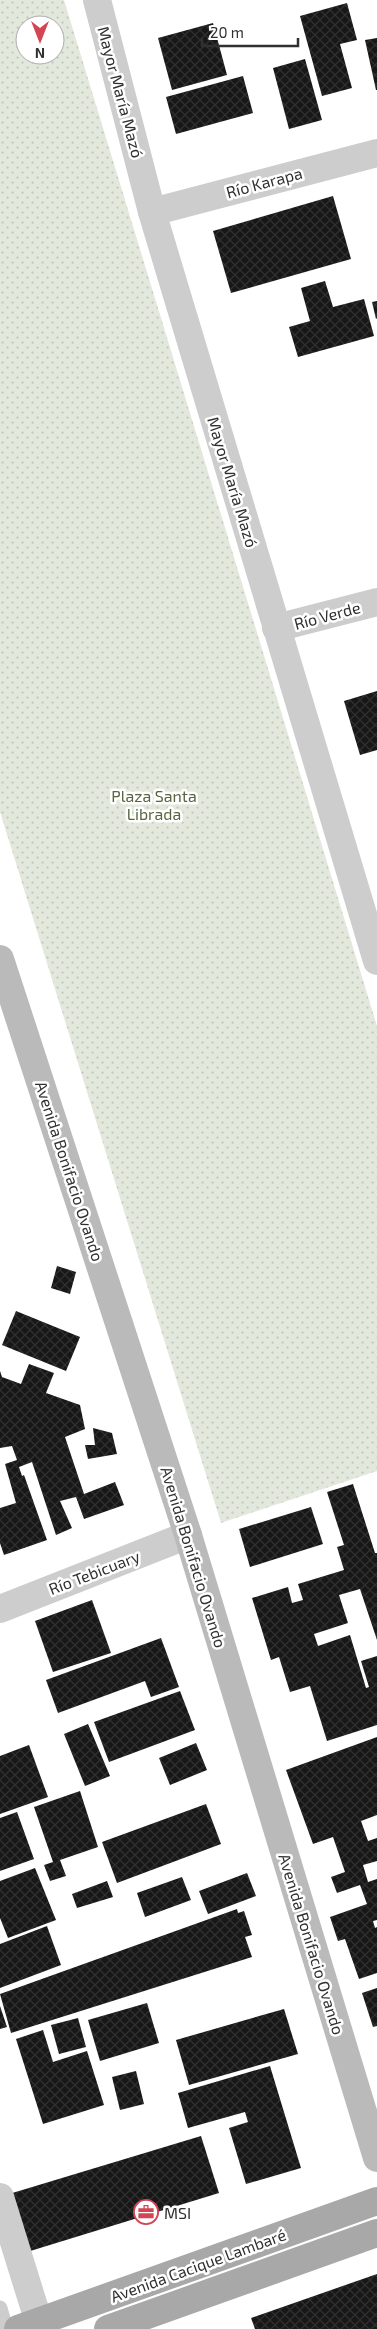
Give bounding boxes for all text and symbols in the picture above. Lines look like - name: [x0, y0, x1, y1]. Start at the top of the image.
- north arrow: [15, 15, 65, 65]
- scale bar: [202, 15, 298, 47]
- text: 20 m: [210, 23, 244, 41]
- street label: Mayor María Mazó: [94, 24, 148, 160]
- text: N: [35, 45, 45, 62]
- street label: Río Karapa: [224, 163, 304, 201]
- street label: Mayor María Mazó: [204, 414, 262, 550]
- street label: Río Verde: [292, 597, 362, 633]
- park label: Plaza Santa Librada: [111, 786, 197, 823]
- street label: Avenida Bonifacio Ovando: [32, 1078, 108, 1264]
- street label: Avenida Bonifacio Ovando: [157, 1464, 231, 1650]
- street label: Río Tebicuary: [46, 1546, 143, 1598]
- street label: Avenida Bonifacio Ovando: [275, 1851, 349, 2037]
- office icon: MSI: [133, 2199, 159, 2225]
- place label: MSI: [164, 2203, 191, 2222]
- street label: Avenida Cacique Lambaré: [108, 2224, 288, 2306]

